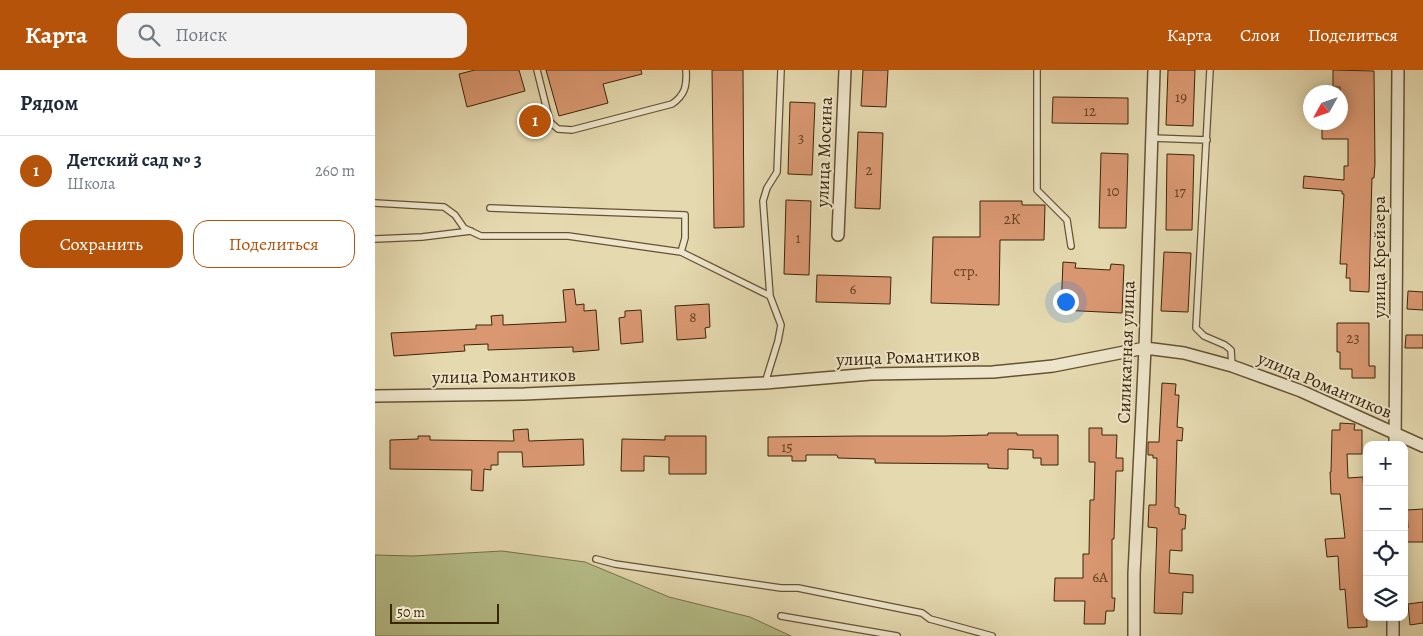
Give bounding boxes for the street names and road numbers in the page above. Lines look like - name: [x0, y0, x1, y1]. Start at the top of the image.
- street label: улица Мосина: [810, 96, 838, 209]
- street label: улица Крейзера: [1367, 195, 1391, 319]
- street label: Силикатная улица: [1112, 279, 1141, 424]
- street label: улица Романтиков: [835, 342, 980, 372]
- street label: улица Романтиков: [1253, 345, 1396, 424]
- street label: улица Романтиков: [431, 363, 576, 389]

